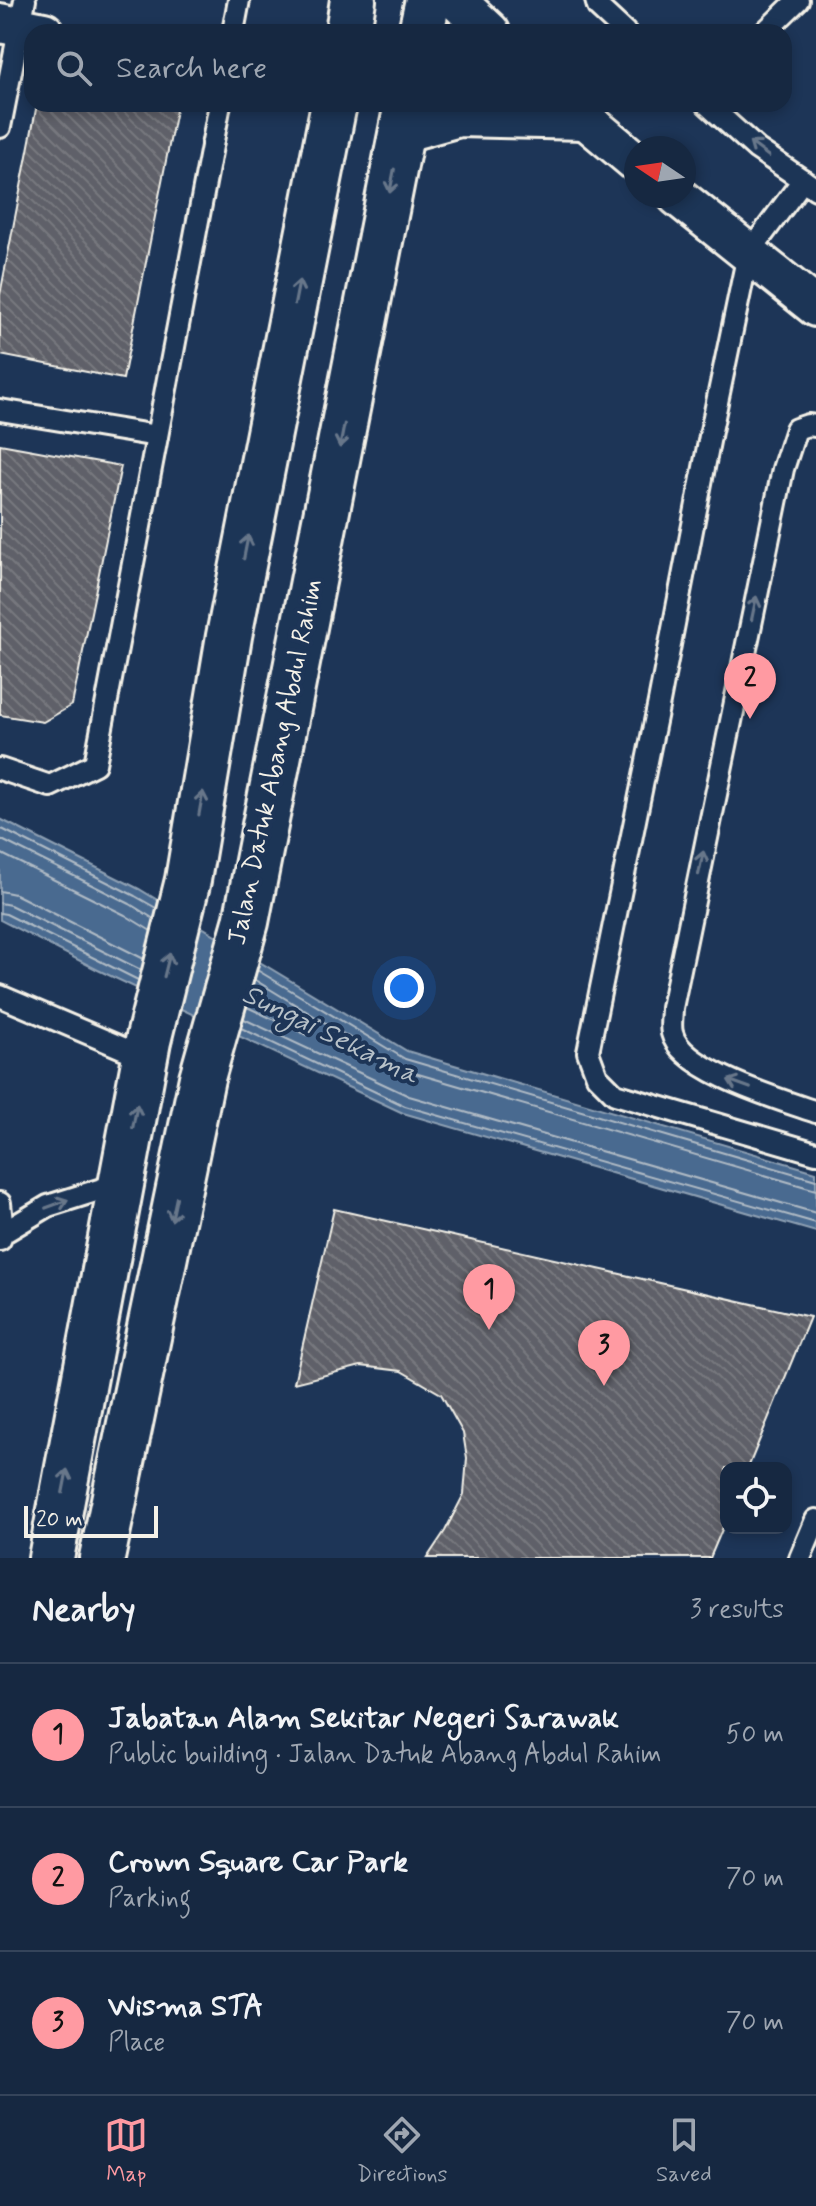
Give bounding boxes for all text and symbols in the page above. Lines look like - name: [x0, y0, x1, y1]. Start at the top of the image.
- search box: [24, 24, 792, 112]
- icon: search: [52, 46, 96, 90]
- text: Search here: [116, 49, 267, 88]
- north arrow: [624, 136, 696, 208]
- one-way arrow: [749, 141, 770, 158]
- one-way arrow: [383, 167, 398, 193]
- one-way arrow: [290, 280, 305, 305]
- one-way arrow: [333, 422, 348, 448]
- one-way arrow: [240, 535, 255, 560]
- street label: Jalan Datuk Abang Abdul Rahim: [221, 576, 331, 948]
- one-way arrow: [747, 596, 762, 622]
- pin: 2: [724, 653, 776, 719]
- one-way arrow: [194, 791, 209, 816]
- one-way arrow: [695, 851, 710, 876]
- one-way arrow: [160, 952, 175, 978]
- your location: [384, 968, 424, 1008]
- water label: Sungai Sekama: [235, 976, 425, 1096]
- one-way arrow: [727, 1076, 752, 1091]
- one-way arrow: [128, 1104, 143, 1129]
- one-way arrow: [44, 1196, 69, 1211]
- one-way arrow: [166, 1196, 181, 1222]
- pin: 1: [463, 1264, 515, 1330]
- pin: 3: [578, 1320, 630, 1386]
- map controls: [720, 1462, 792, 1534]
- button: locate: [720, 1462, 792, 1534]
- one-way arrow: [59, 1469, 74, 1495]
- scale bar: [24, 1502, 158, 1538]
- text: 20 m: [36, 1506, 83, 1534]
- text: Nearby: [32, 1588, 136, 1633]
- text: 3 results: [690, 1593, 784, 1627]
- text: Jabatan Alam Sekitar Negeri Sarawak: [108, 1699, 619, 1738]
- text: 1: [52, 1718, 64, 1752]
- text: 50 m: [726, 1718, 784, 1752]
- text: Public building · Jalan Datuk Abang Abdul Rahim: [108, 1738, 662, 1772]
- text: Crown Square Car Park: [108, 1843, 408, 1882]
- text: 2: [52, 1862, 64, 1896]
- text: 70 m: [726, 1862, 784, 1896]
- text: Parking: [108, 1882, 191, 1916]
- text: Wisma STA: [108, 1987, 264, 2026]
- text: 3: [52, 2006, 64, 2040]
- text: 70 m: [726, 2006, 784, 2040]
- text: Place: [108, 2026, 165, 2060]
- tab: Map: [104, 2113, 148, 2189]
- tab: Directions: [357, 2113, 447, 2189]
- tab: Saved: [656, 2113, 712, 2189]

